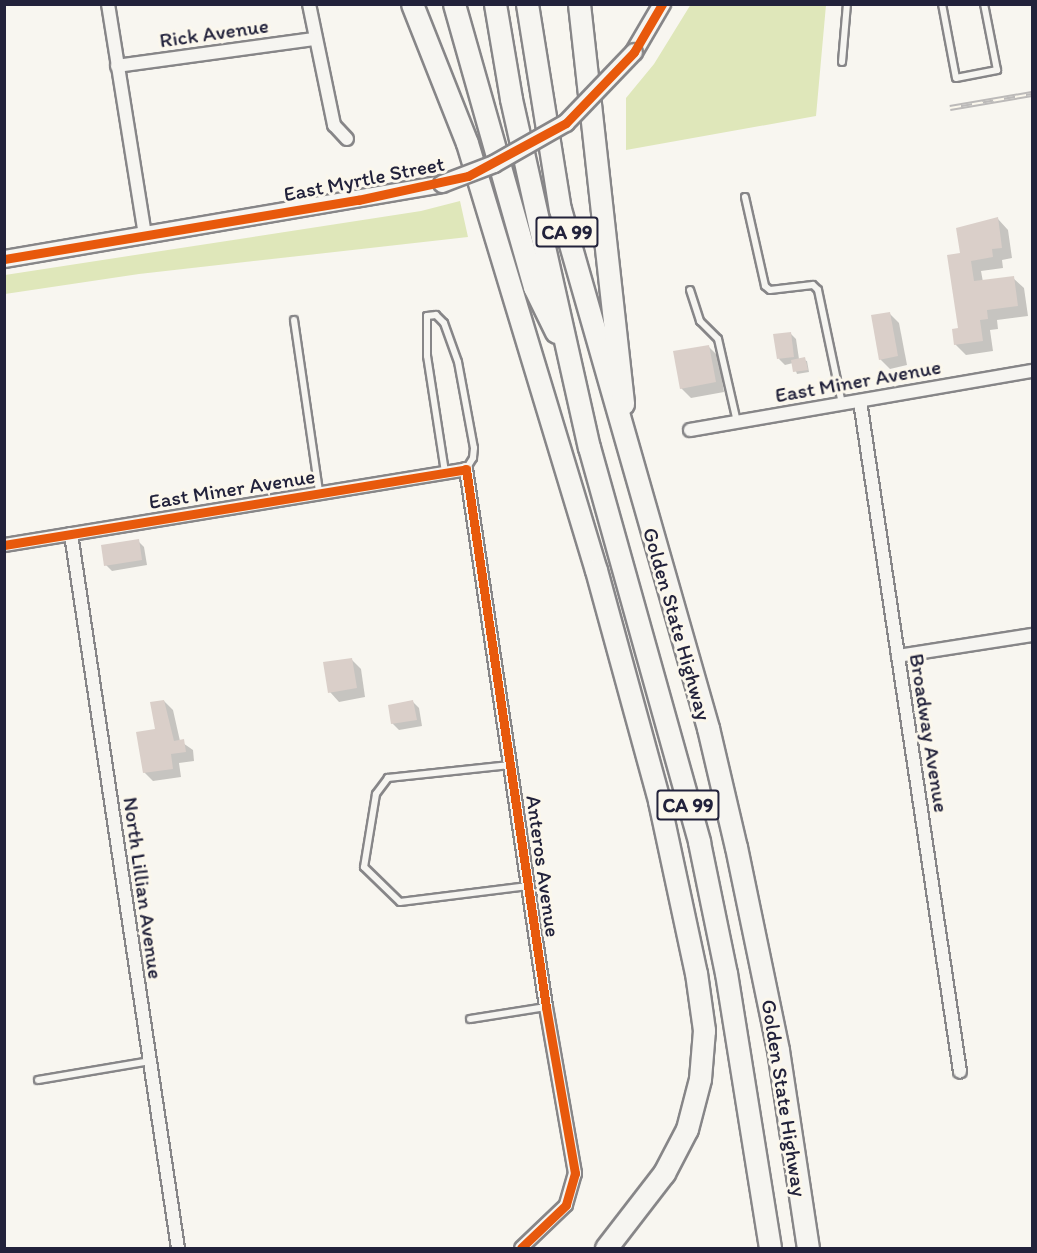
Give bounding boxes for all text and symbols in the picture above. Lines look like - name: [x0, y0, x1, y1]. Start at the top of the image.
- street label: Rick Avenue: [158, 13, 270, 53]
- street label: East Myrtle Street: [282, 151, 446, 207]
- road number: CA 99: [534, 215, 600, 249]
- street label: East Miner Avenue: [774, 354, 942, 408]
- street label: East Miner Avenue: [148, 464, 316, 514]
- street label: Golden State Highway: [638, 525, 716, 723]
- street label: Broadway Avenue: [904, 652, 954, 814]
- road number: CA 99: [655, 788, 721, 822]
- street label: Anteros Avenue: [521, 794, 565, 938]
- street label: North Lillian Avenue: [118, 795, 168, 981]
- street label: Golden State Highway: [756, 998, 812, 1198]

